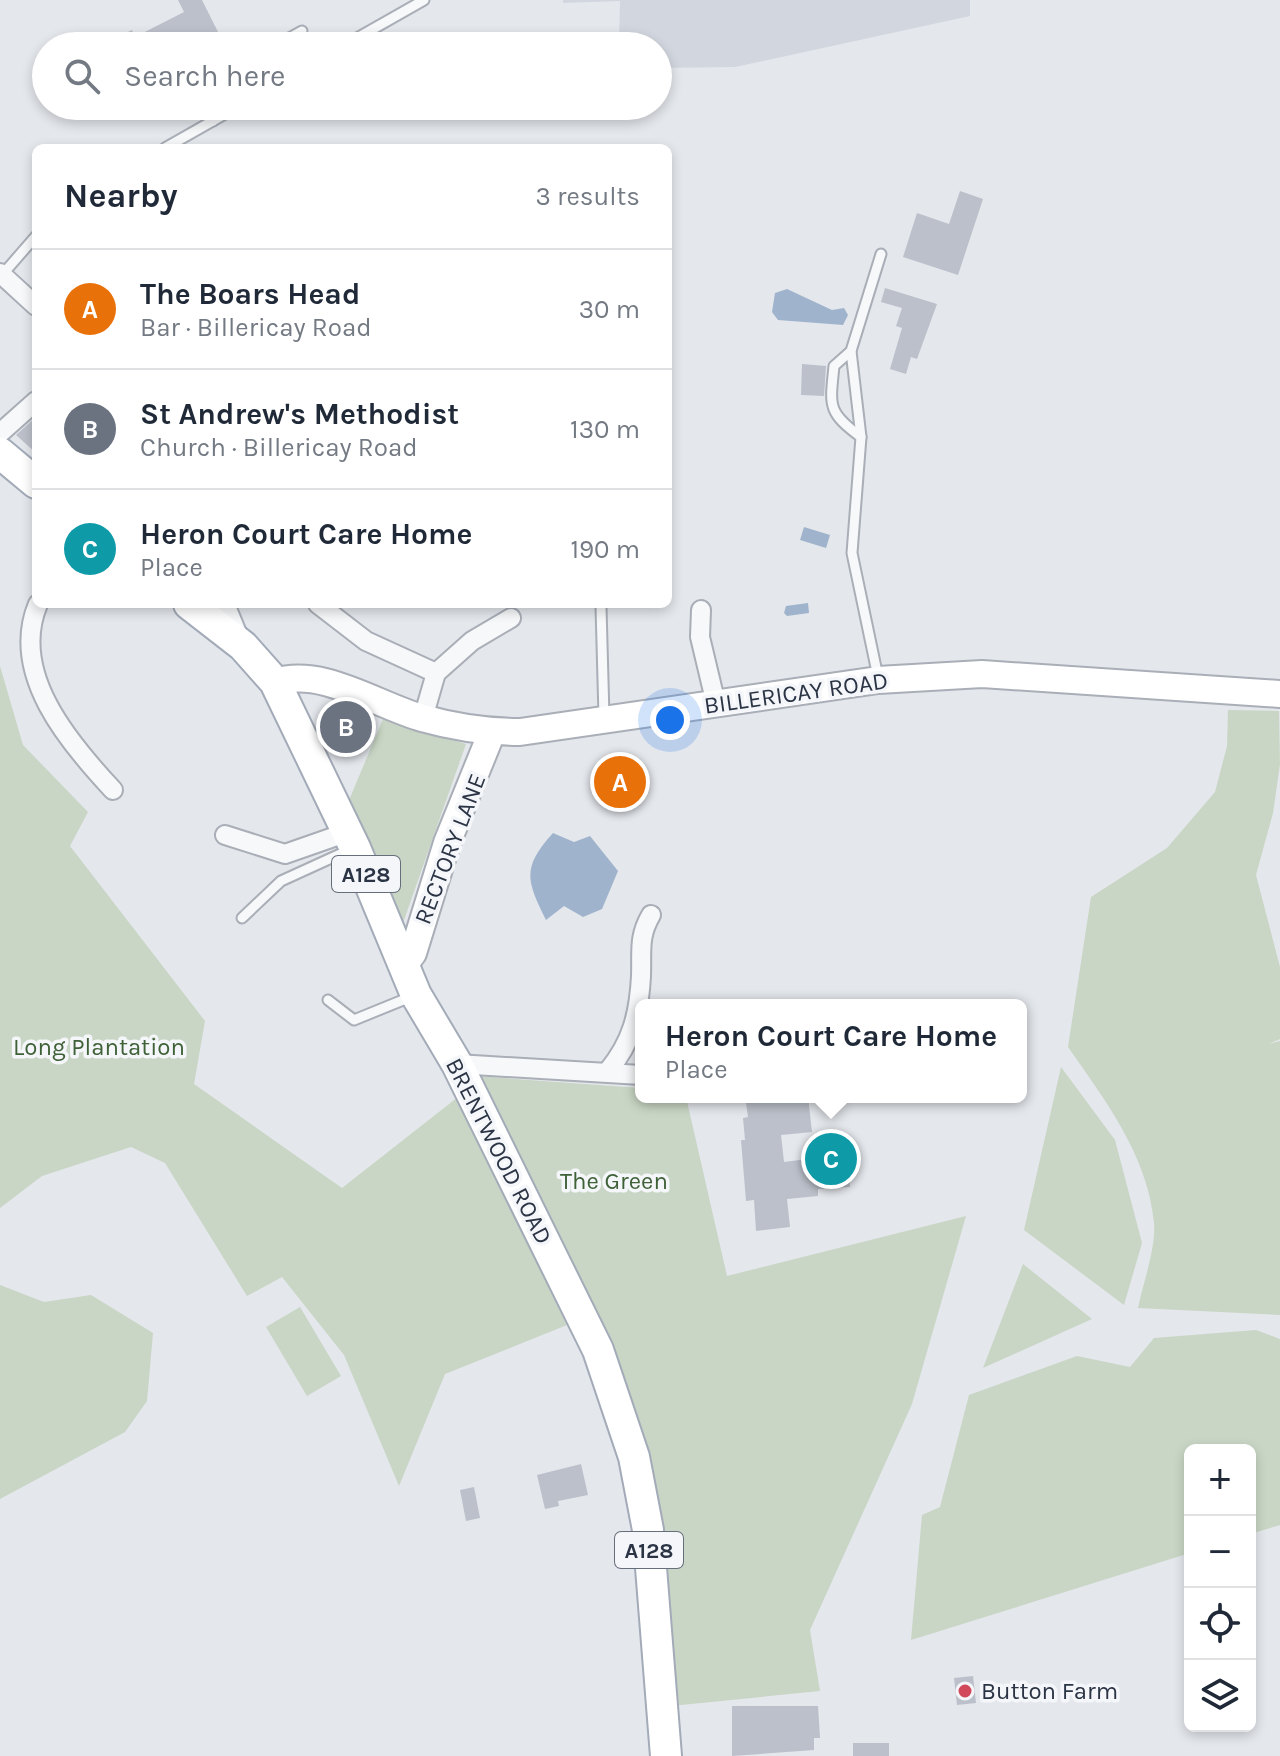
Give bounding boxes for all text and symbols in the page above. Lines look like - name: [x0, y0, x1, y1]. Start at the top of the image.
- search box: [32, 32, 672, 120]
- icon: search: [60, 54, 104, 98]
- text: Search here: [124, 58, 285, 94]
- text: Nearby: [64, 176, 178, 216]
- text: 3 results: [536, 181, 640, 212]
- text: The Boars Head: [140, 276, 360, 312]
- text: A: [82, 294, 98, 325]
- text: 30 m: [579, 294, 640, 325]
- text: Bar · Billericay Road: [140, 312, 372, 343]
- text: St Andrew's Methodist: [140, 396, 459, 432]
- text: B: [82, 414, 98, 445]
- text: 130 m: [570, 414, 640, 445]
- text: Church · Billericay Road: [140, 432, 418, 463]
- text: Heron Court Care Home: [140, 516, 472, 552]
- text: C: [82, 534, 98, 565]
- text: 190 m: [570, 534, 640, 565]
- text: Place: [140, 552, 203, 583]
- street label: BILLERICAY ROAD: [702, 666, 890, 720]
- pin: B: [320, 697, 372, 757]
- your location: [650, 700, 690, 740]
- pin: A: [594, 752, 646, 812]
- street label: RECTORY LANE: [408, 770, 492, 928]
- road number: A128: [332, 856, 400, 892]
- popup: [635, 999, 1027, 1103]
- text: Heron Court Care Home: [665, 1018, 997, 1054]
- park label: Long Plantation: [13, 1033, 185, 1061]
- street label: BRENTWOOD ROAD: [440, 1053, 558, 1249]
- text: Place: [665, 1054, 728, 1085]
- pin: C: [805, 1129, 857, 1189]
- park label: The Green: [560, 1167, 668, 1195]
- map controls: [1184, 1444, 1256, 1732]
- button: +: [1184, 1444, 1256, 1516]
- button: −: [1184, 1516, 1256, 1588]
- road number: A128: [615, 1532, 683, 1568]
- button: locate: [1184, 1588, 1256, 1660]
- button: layers: [1184, 1660, 1256, 1732]
- place label: Button Farm: [981, 1677, 1118, 1705]
- marker: Button Farm: [956, 1682, 974, 1700]

